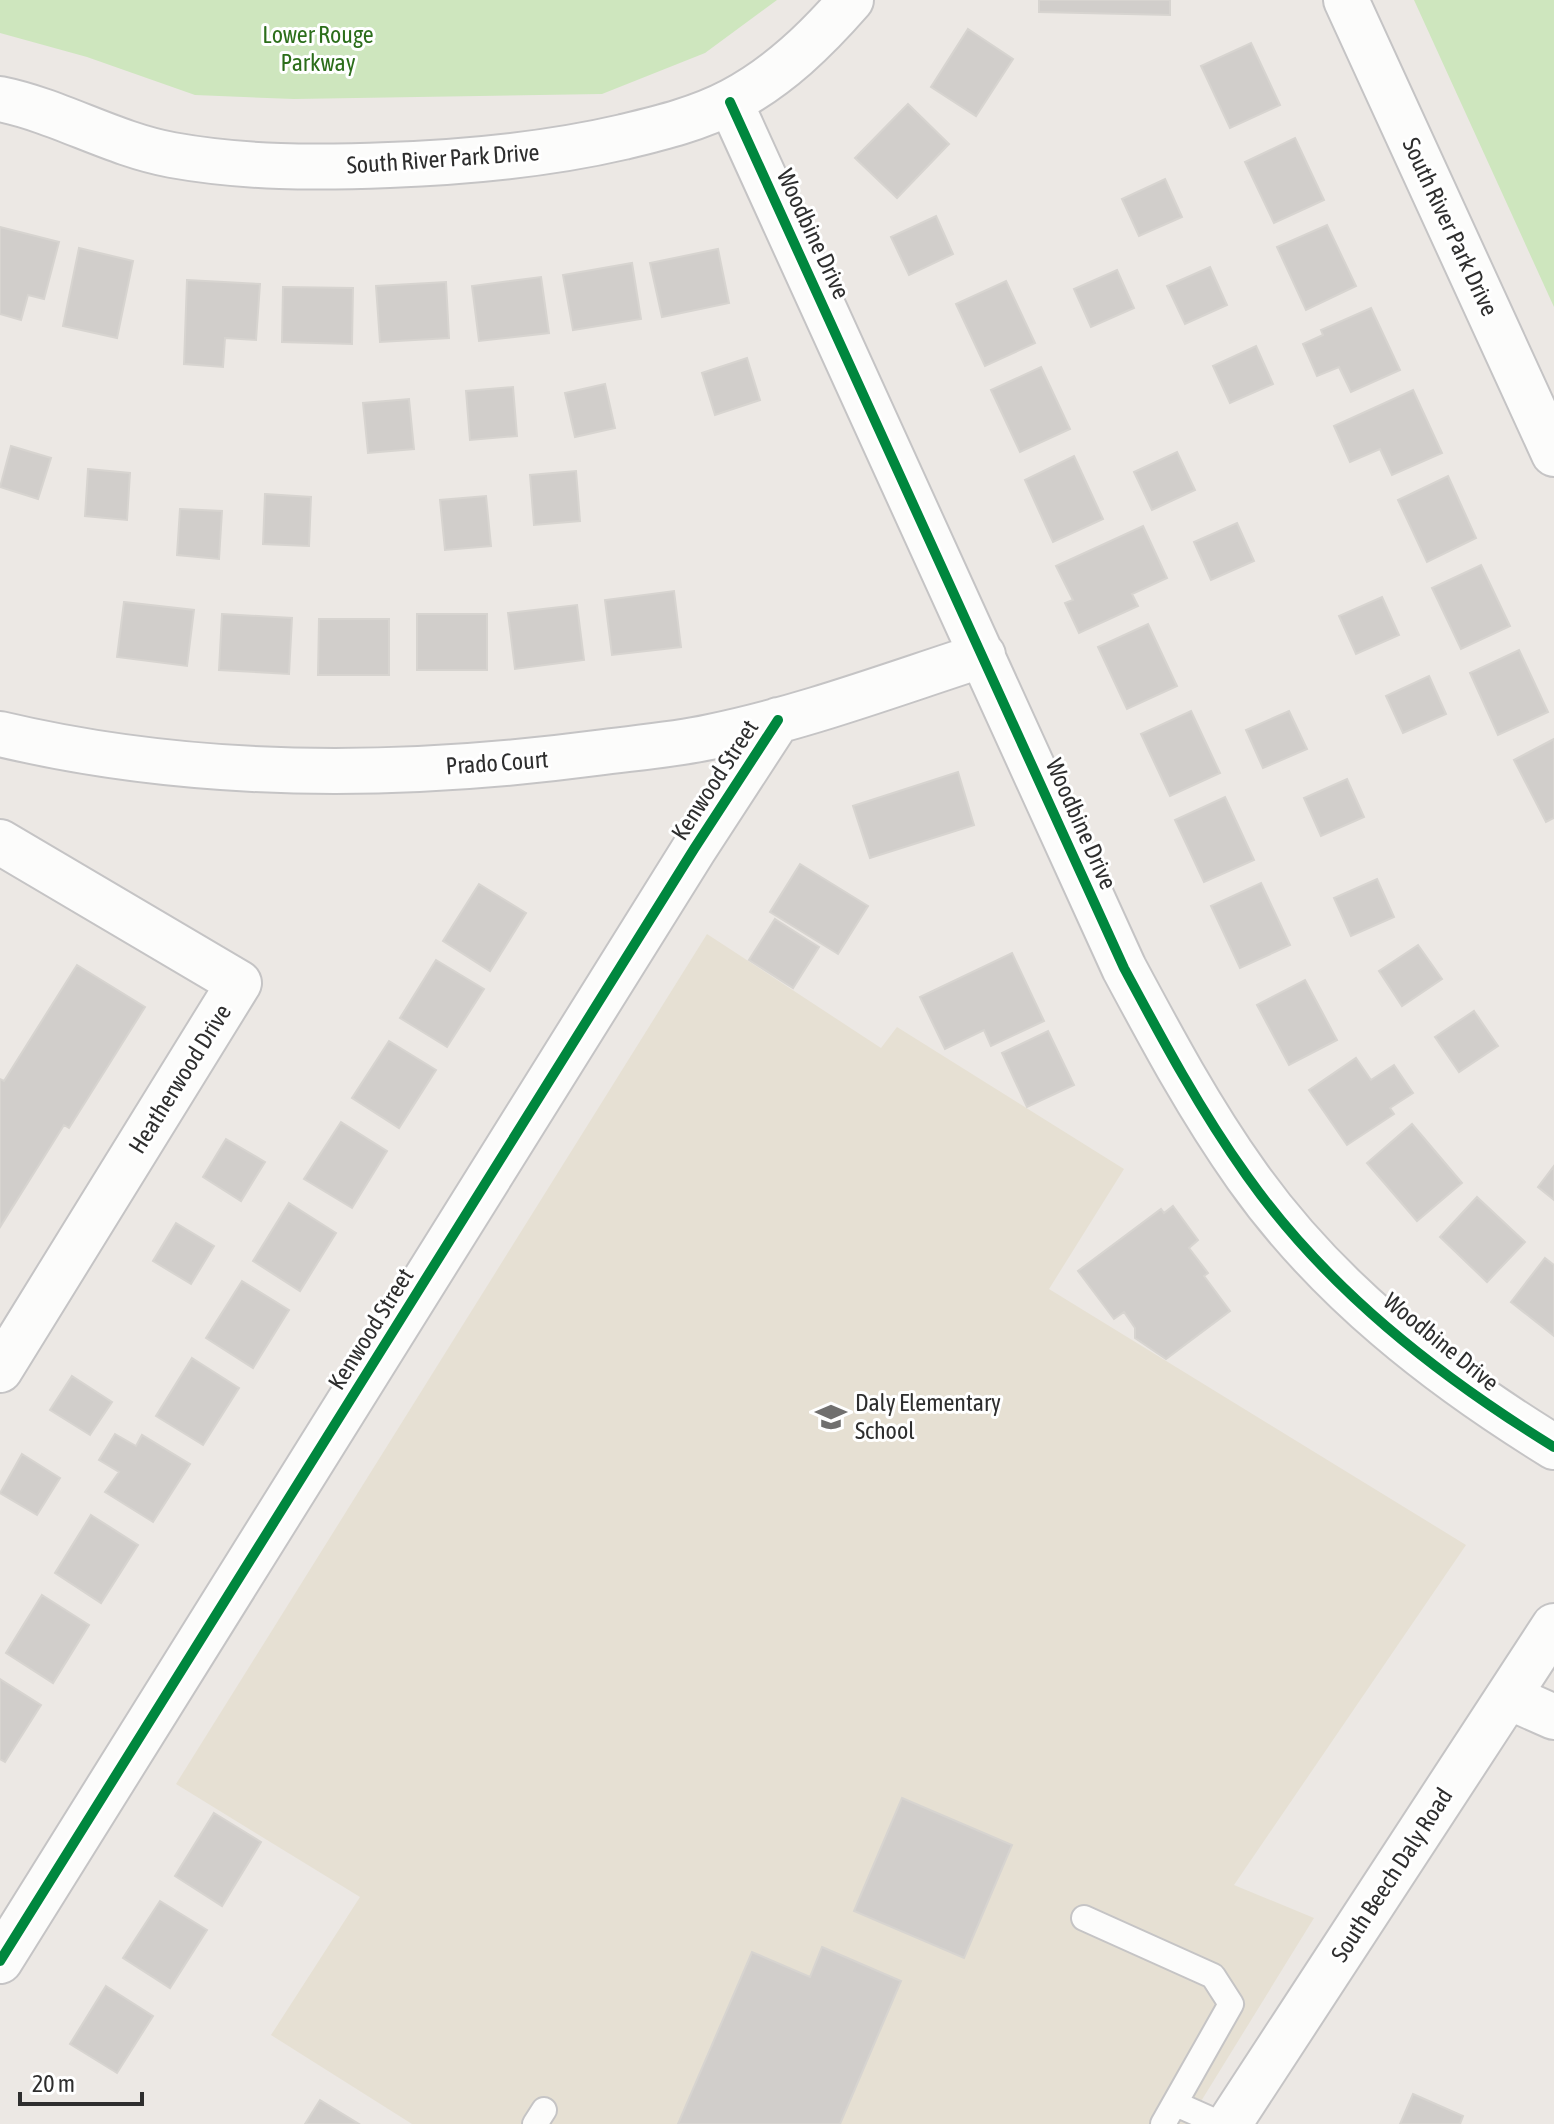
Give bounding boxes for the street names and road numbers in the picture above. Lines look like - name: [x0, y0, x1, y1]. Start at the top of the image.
- street label: South River Park Drive: [1397, 134, 1504, 320]
- street label: South River Park Drive: [346, 138, 540, 179]
- street label: Woodbine Drive: [772, 165, 855, 303]
- street label: Kenwood Street: [666, 715, 763, 845]
- street label: Prado Court: [445, 745, 549, 780]
- street label: Woodbine Drive: [1041, 754, 1122, 893]
- street label: Heatherwood Drive: [123, 999, 236, 1158]
- street label: Kenwood Street: [323, 1263, 419, 1394]
- street label: Woodbine Drive: [1378, 1287, 1504, 1396]
- street label: South Beech Daly Road: [1325, 1783, 1458, 1966]

